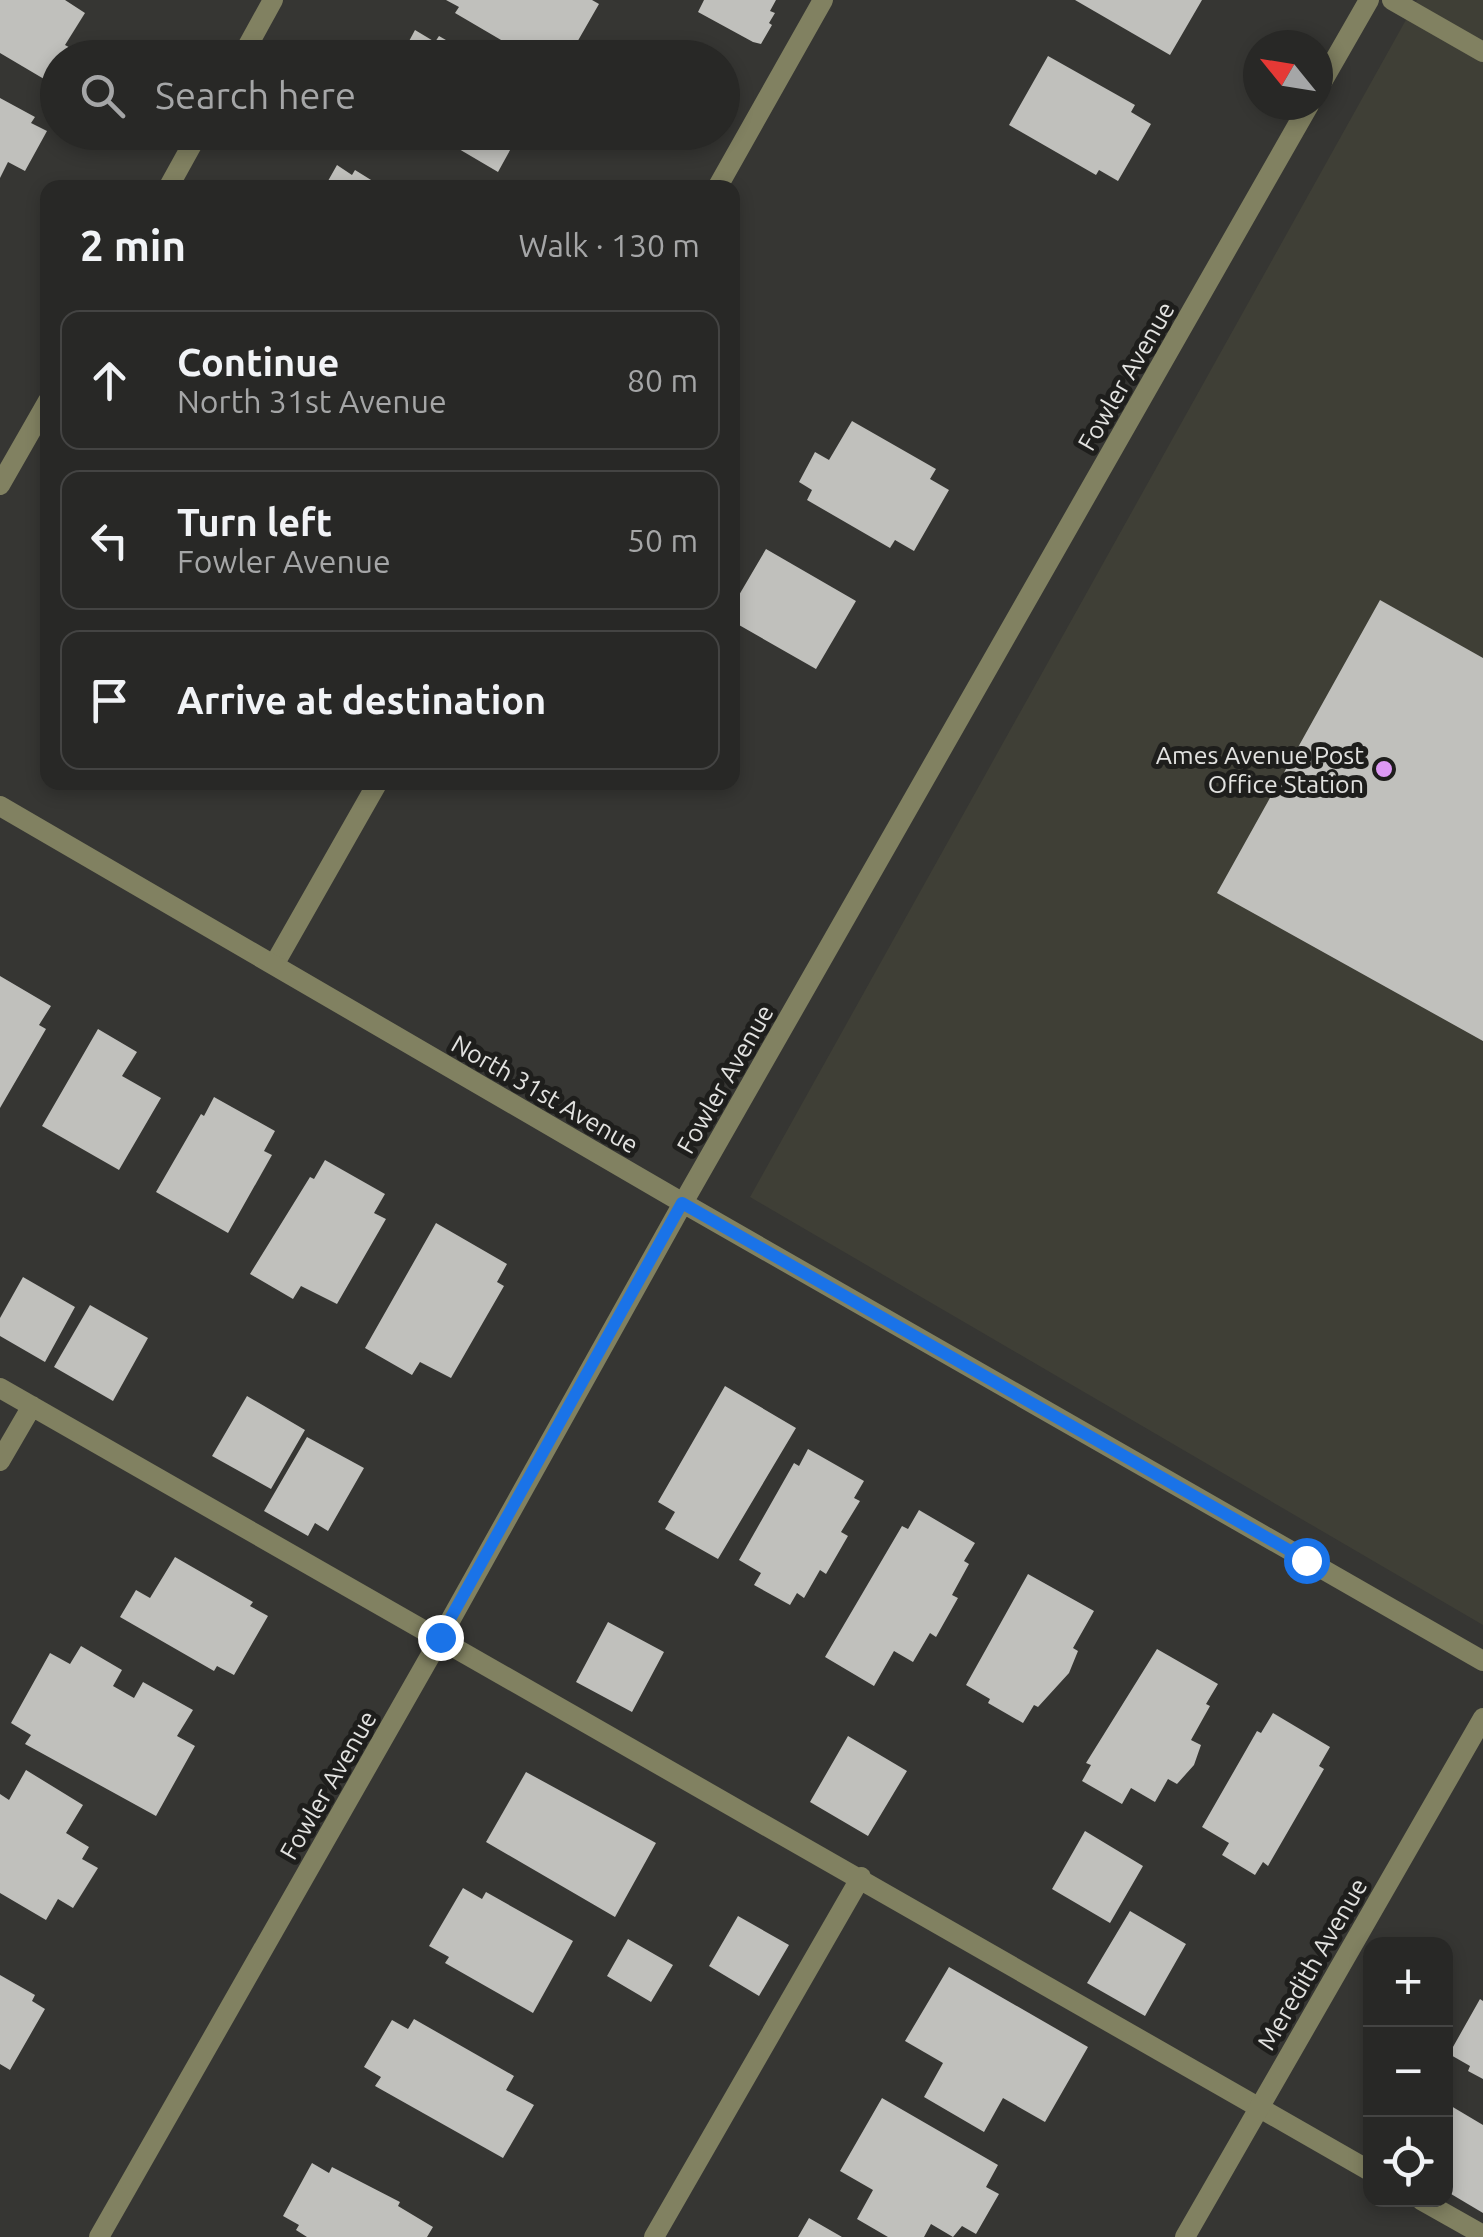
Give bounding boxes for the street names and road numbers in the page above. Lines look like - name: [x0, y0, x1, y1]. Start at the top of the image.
- street label: Fowler Avenue: [1072, 297, 1180, 455]
- street label: Fowler Avenue: [671, 1000, 779, 1158]
- street label: North 31st Avenue: [447, 1029, 643, 1159]
- street label: Fowler Avenue: [274, 1706, 382, 1864]
- street label: Meredith Avenue: [1251, 1873, 1373, 2055]

